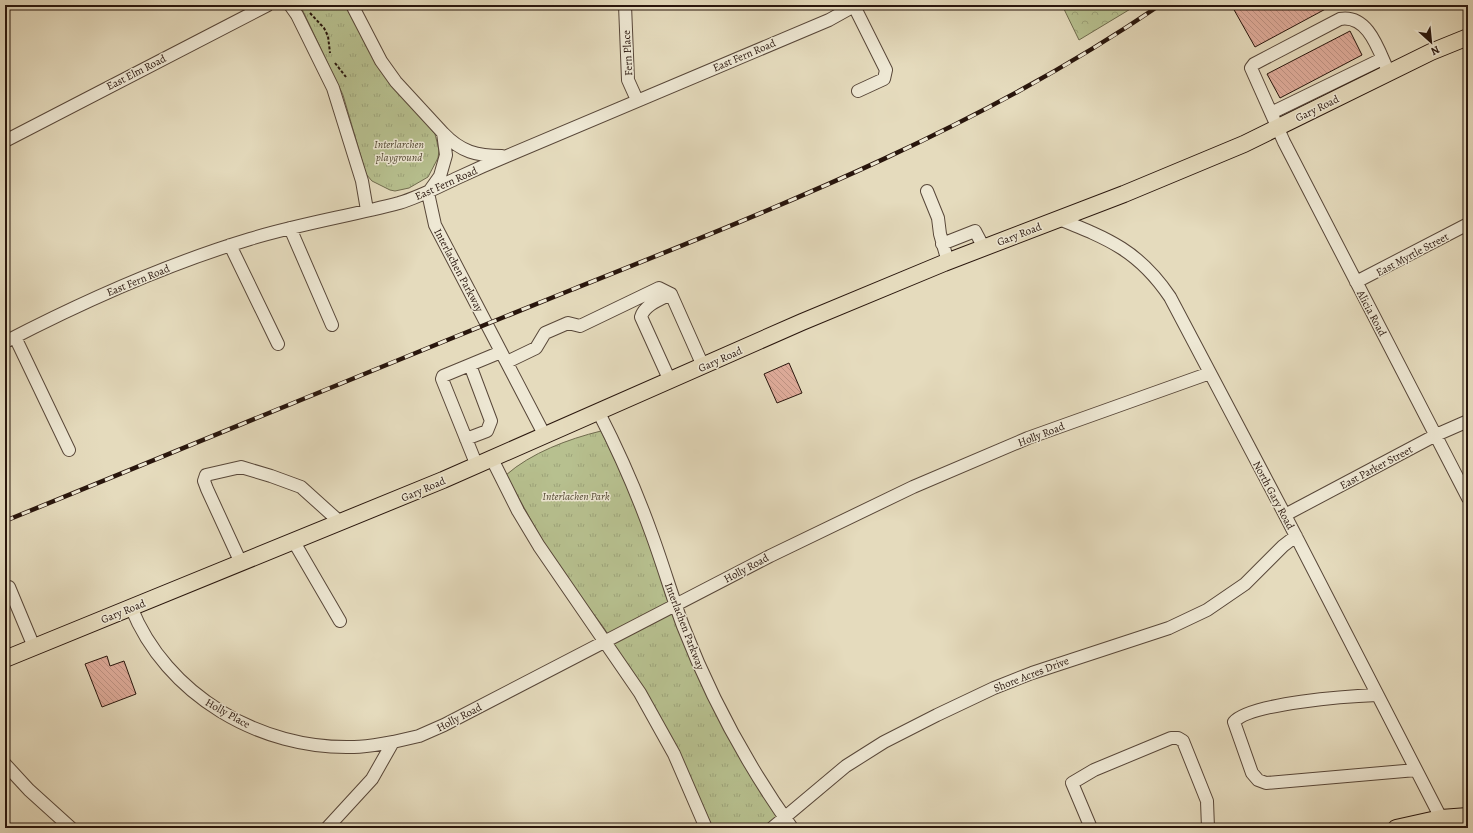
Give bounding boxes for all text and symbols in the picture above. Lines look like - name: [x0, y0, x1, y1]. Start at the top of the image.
- north arrow: [1411, 22, 1451, 62]
- street label: Fern Place: [619, 30, 636, 76]
- street label: East Fern Road: [710, 35, 778, 75]
- text: N: [1428, 42, 1442, 59]
- street label: East Elm Road: [104, 51, 169, 94]
- street label: Gary Road: [1293, 91, 1342, 125]
- park label: Interlarchen playground: [374, 137, 425, 165]
- street label: East Fern Road: [413, 163, 480, 204]
- street label: Gary Road: [995, 219, 1044, 250]
- street label: Interlachen Parkway: [430, 226, 487, 315]
- street label: East Myrtle Street: [1373, 229, 1452, 280]
- street label: East Fern Road: [104, 261, 172, 300]
- street label: Alicia Road: [1353, 287, 1390, 339]
- street label: Gary Road: [696, 343, 745, 376]
- street label: Holly Road: [1016, 419, 1067, 450]
- street label: East Parker Street: [1337, 442, 1416, 493]
- street label: North Gary Road: [1249, 458, 1298, 532]
- street label: Gary Road: [399, 473, 448, 505]
- park label: Interlachen Park: [542, 489, 610, 504]
- street label: Holly Road: [721, 550, 771, 587]
- street label: Interlachen Parkway: [661, 580, 708, 672]
- street label: Gary Road: [99, 596, 148, 627]
- street label: Shore Acres Drive: [991, 653, 1071, 696]
- street label: Holly Place: [203, 695, 253, 732]
- street label: Holly Road: [434, 700, 485, 735]

